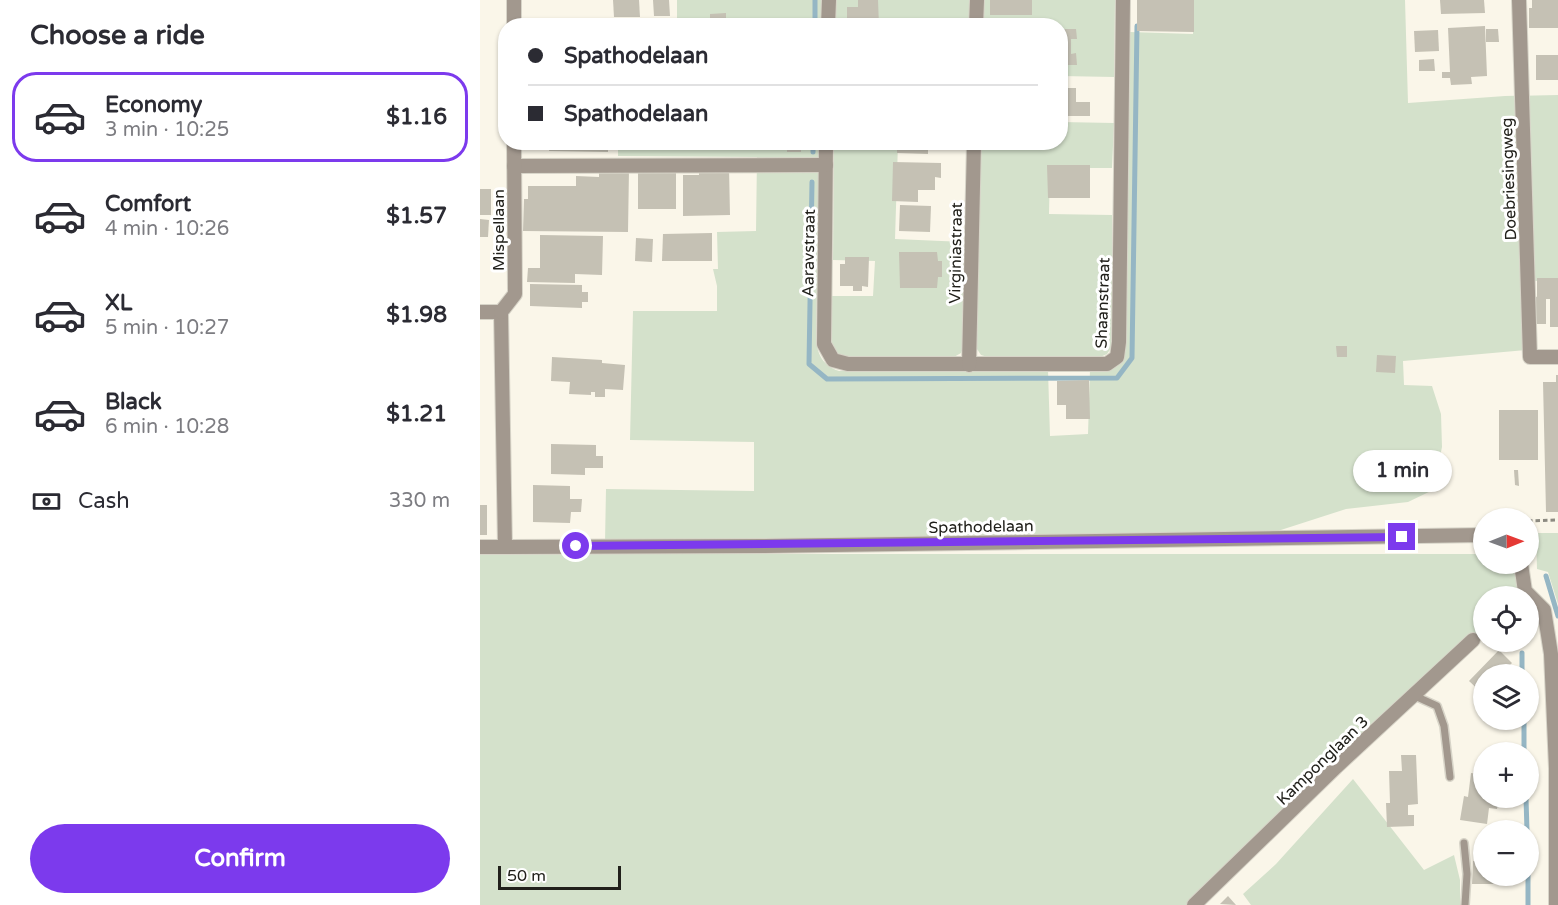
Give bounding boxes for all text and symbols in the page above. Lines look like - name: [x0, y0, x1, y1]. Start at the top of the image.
- text: Choose a ride: [30, 19, 205, 52]
- text: Spathodelaan: [564, 43, 708, 69]
- icon: car: [33, 90, 87, 144]
- text: Economy: [105, 92, 202, 118]
- text: Spathodelaan: [564, 101, 708, 127]
- text: $1.16: [386, 104, 447, 130]
- street label: Doebriesingweg: [1497, 117, 1521, 241]
- text: 3 min · 10:25: [105, 118, 229, 142]
- icon: car: [33, 189, 87, 243]
- street label: Mispellaan: [489, 189, 509, 271]
- text: Comfort: [105, 191, 191, 217]
- street label: Virginiastraat: [945, 202, 967, 304]
- text: $1.57: [386, 203, 447, 229]
- street label: Aaravstraat: [798, 209, 820, 297]
- text: 4 min · 10:26: [105, 217, 229, 241]
- street label: Shaanstraat: [1091, 257, 1115, 349]
- icon: car: [33, 288, 87, 342]
- text: XL: [105, 290, 132, 316]
- text: $1.98: [386, 302, 447, 328]
- text: 5 min · 10:27: [105, 316, 229, 340]
- icon: car: [33, 387, 87, 441]
- text: Black: [105, 389, 162, 415]
- text: $1.21: [386, 401, 447, 427]
- text: 6 min · 10:28: [105, 415, 229, 439]
- callout: 1 min: [1352, 450, 1452, 492]
- text: 1 min: [1376, 459, 1429, 483]
- icon: cash: [30, 485, 63, 518]
- text: Cash: [78, 488, 130, 514]
- text: 330 m: [389, 489, 450, 513]
- north arrow: [1473, 508, 1539, 574]
- map controls: [1473, 508, 1539, 886]
- street label: Spathodelaan: [928, 516, 1034, 538]
- route end: [1388, 523, 1415, 550]
- route start: [562, 532, 589, 559]
- button: locate: [1473, 586, 1539, 652]
- button: layers: [1473, 664, 1539, 730]
- street label: Kamponglaan 3: [1273, 712, 1373, 810]
- button: +: [1473, 742, 1539, 808]
- button: −: [1473, 820, 1539, 886]
- button: Confirm: [30, 824, 450, 893]
- scale bar: [498, 863, 621, 890]
- text: 50 m: [507, 866, 546, 886]

